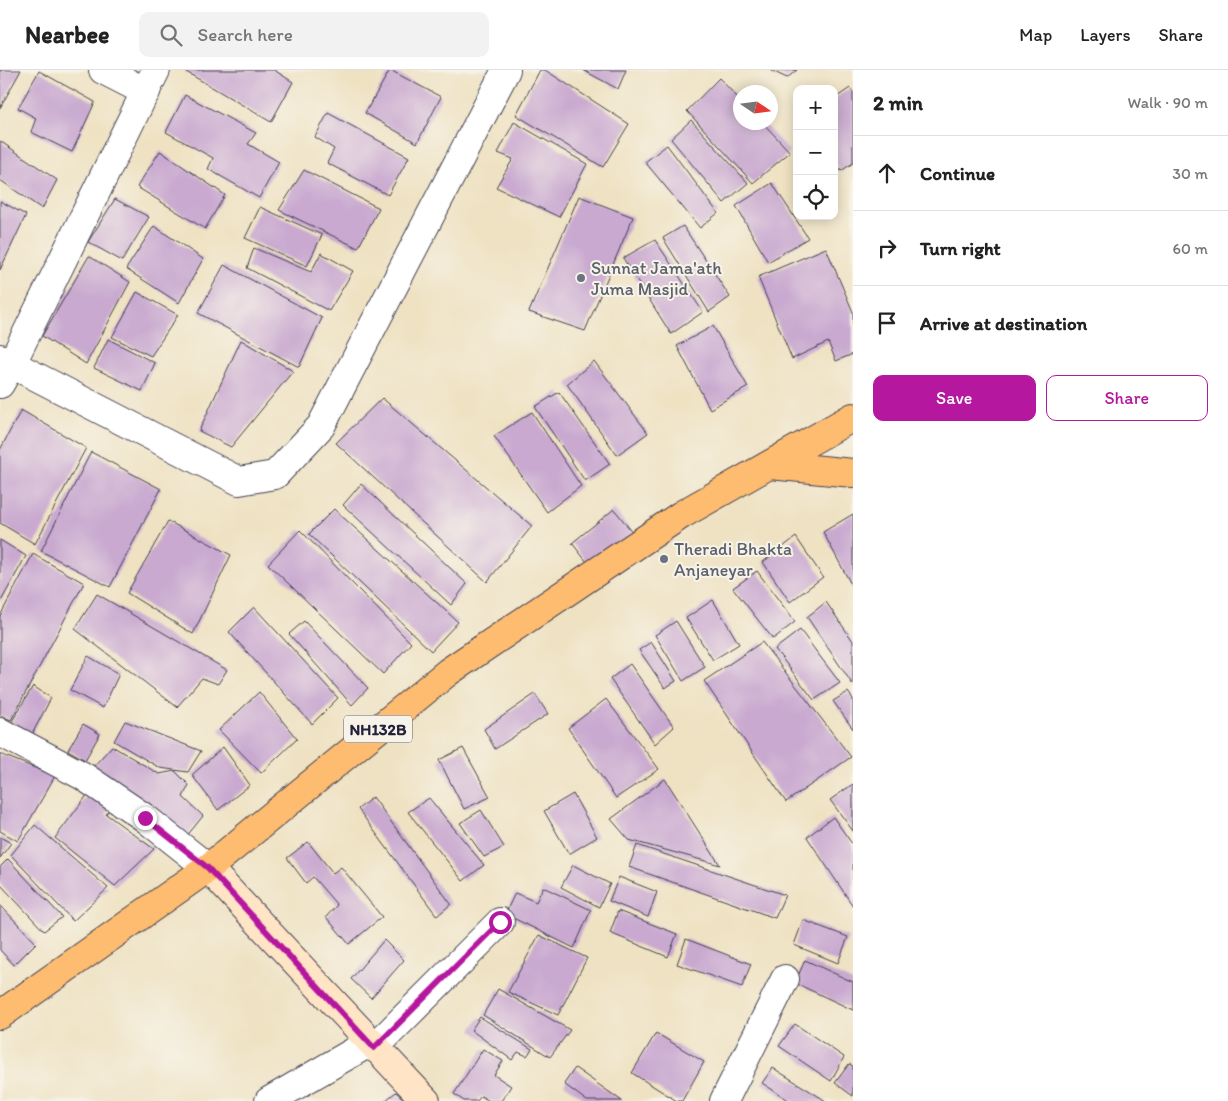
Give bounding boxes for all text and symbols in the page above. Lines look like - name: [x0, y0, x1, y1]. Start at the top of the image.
- search box: [139, 12, 489, 57]
- text: Nearbee: [25, 20, 109, 49]
- icon: search: [157, 21, 185, 49]
- text: Search here: [197, 23, 293, 46]
- text: Map: [1019, 24, 1052, 46]
- text: Layers: [1080, 24, 1130, 46]
- text: Share: [1158, 24, 1203, 46]
- north arrow: [733, 85, 778, 130]
- map controls: [793, 85, 838, 220]
- button: +: [793, 85, 838, 130]
- text: 2 min: [873, 90, 923, 115]
- text: Walk · 90 m: [1128, 93, 1208, 112]
- button: −: [793, 130, 838, 175]
- icon: ahead: [873, 159, 901, 187]
- text: Continue: [920, 162, 995, 185]
- text: 30 m: [1172, 164, 1208, 183]
- button: locate: [793, 175, 838, 220]
- icon: right: [873, 234, 901, 262]
- text: Turn right: [920, 237, 1001, 260]
- text: 60 m: [1173, 239, 1208, 258]
- place label: Sunnat Jama'ath Juma Masjid: [591, 257, 722, 300]
- marker: Sunnat Jama'ath Juma Masjid: [575, 272, 587, 284]
- icon: arrive: [873, 309, 901, 337]
- text: Arrive at destination: [920, 312, 1087, 335]
- button: Save: [873, 375, 1036, 421]
- button: Share: [1046, 375, 1208, 421]
- place label: Theradi Bhakta Anjaneyar: [674, 538, 792, 581]
- marker: Theradi Bhakta Anjaneyar: [658, 553, 670, 565]
- road number: NH132B: [344, 716, 412, 742]
- route end: [134, 807, 157, 830]
- route start: [489, 911, 512, 934]

